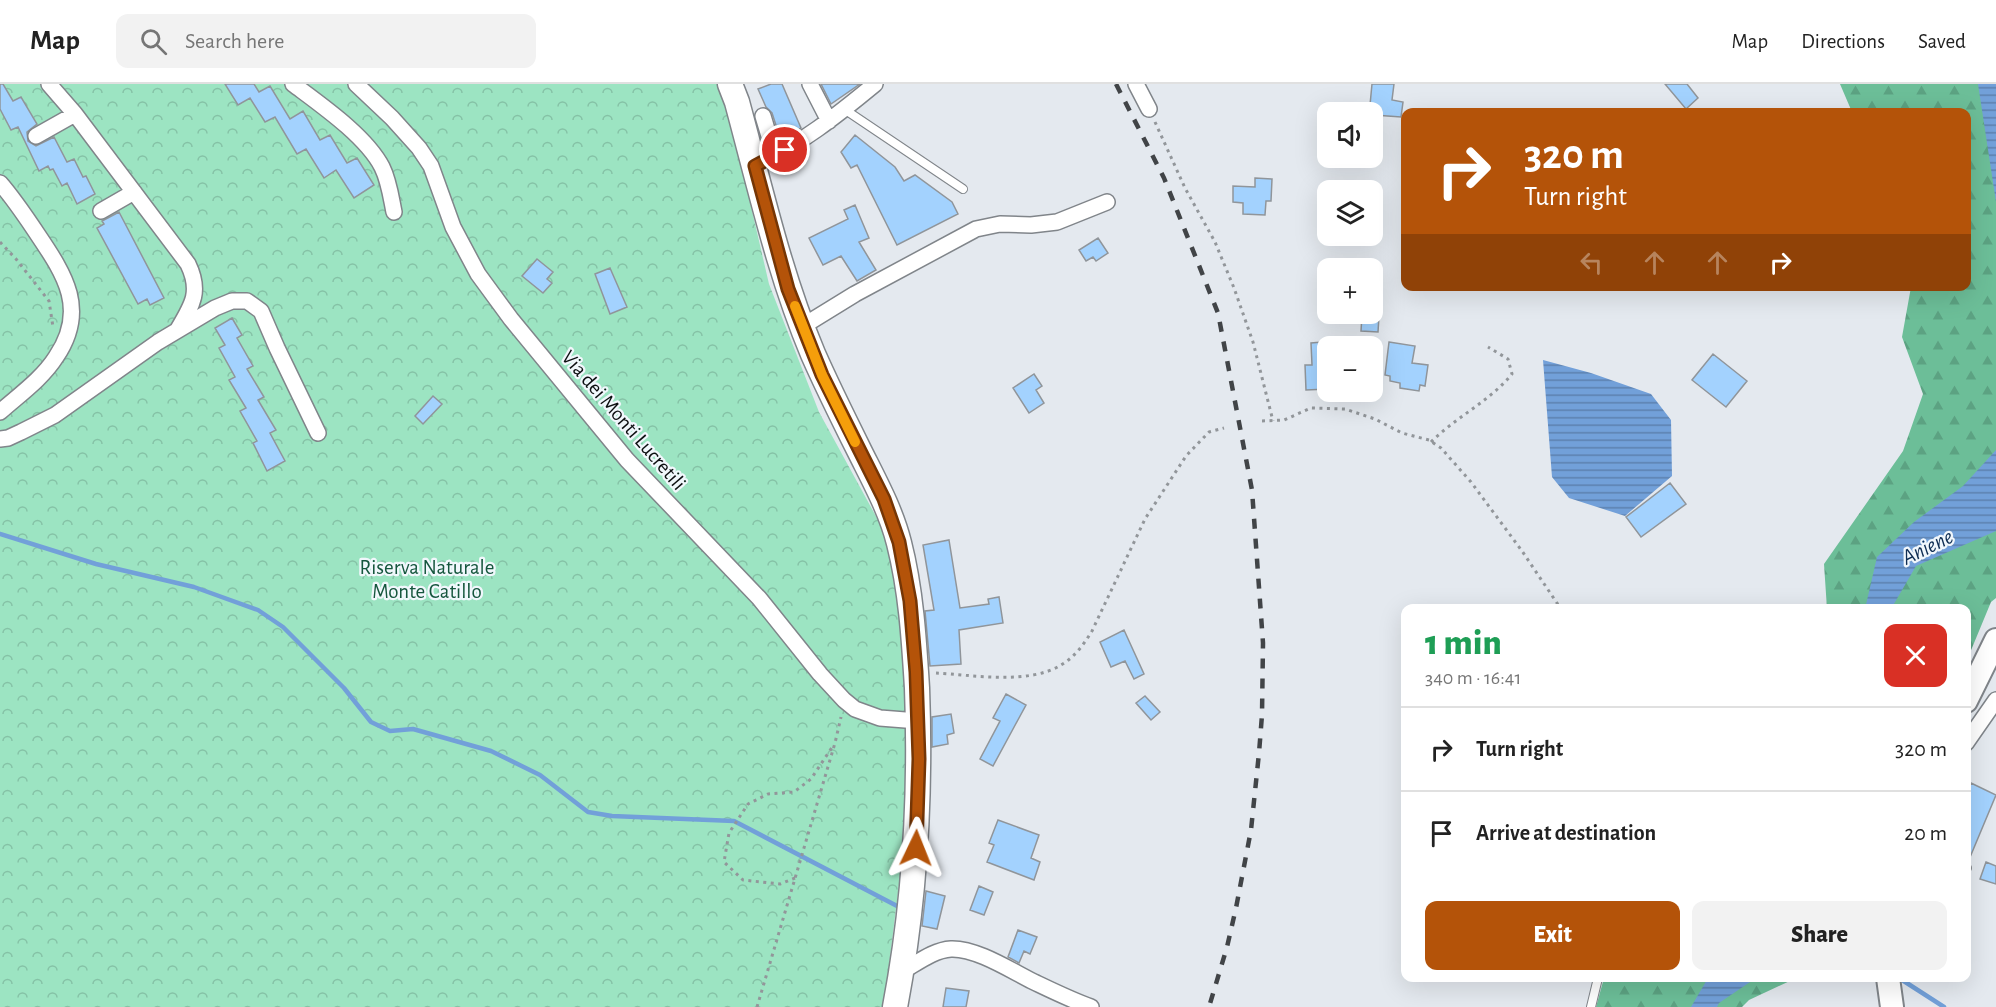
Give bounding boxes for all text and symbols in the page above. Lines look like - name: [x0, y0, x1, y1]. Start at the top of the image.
- search box: [116, 14, 536, 68]
- icon: search: [137, 25, 170, 58]
- text: Map: [30, 27, 80, 55]
- text: Search here: [185, 30, 284, 52]
- text: Map: [1732, 31, 1768, 52]
- text: Directions: [1801, 31, 1885, 52]
- text: Saved: [1918, 31, 1966, 52]
- map controls: [1317, 102, 1383, 402]
- button: sound: [1317, 102, 1383, 168]
- pin: [759, 124, 810, 175]
- icon: right: [1425, 132, 1503, 210]
- icon: arrive: [768, 133, 801, 166]
- text: 320 m: [1524, 134, 1624, 176]
- button: layers: [1317, 180, 1383, 246]
- text: Turn right: [1524, 183, 1627, 210]
- icon: left: [1575, 246, 1608, 279]
- icon: ahead: [1638, 246, 1671, 279]
- icon: ahead: [1701, 246, 1734, 279]
- icon: right: [1764, 246, 1797, 279]
- button: +: [1317, 258, 1383, 324]
- button: −: [1317, 336, 1383, 402]
- street label: Via dei Monti Lucretili: [558, 347, 690, 494]
- water label: Aniene: [1897, 525, 1957, 569]
- park label: Riserva Naturale Monte Catillo: [360, 557, 494, 602]
- button: close: [1884, 624, 1947, 687]
- text: 1 min: [1425, 625, 1502, 661]
- text: 340 m · 16:41: [1425, 668, 1521, 688]
- icon: right: [1425, 733, 1458, 766]
- text: Turn right: [1476, 738, 1563, 760]
- text: 320 m: [1895, 738, 1947, 760]
- position arrow: [884, 816, 948, 880]
- icon: arrive: [1425, 817, 1458, 850]
- text: Arrive at destination: [1476, 822, 1656, 844]
- text: 20 m: [1904, 822, 1947, 844]
- button: Exit: [1425, 901, 1680, 970]
- button: Share: [1692, 901, 1947, 970]

